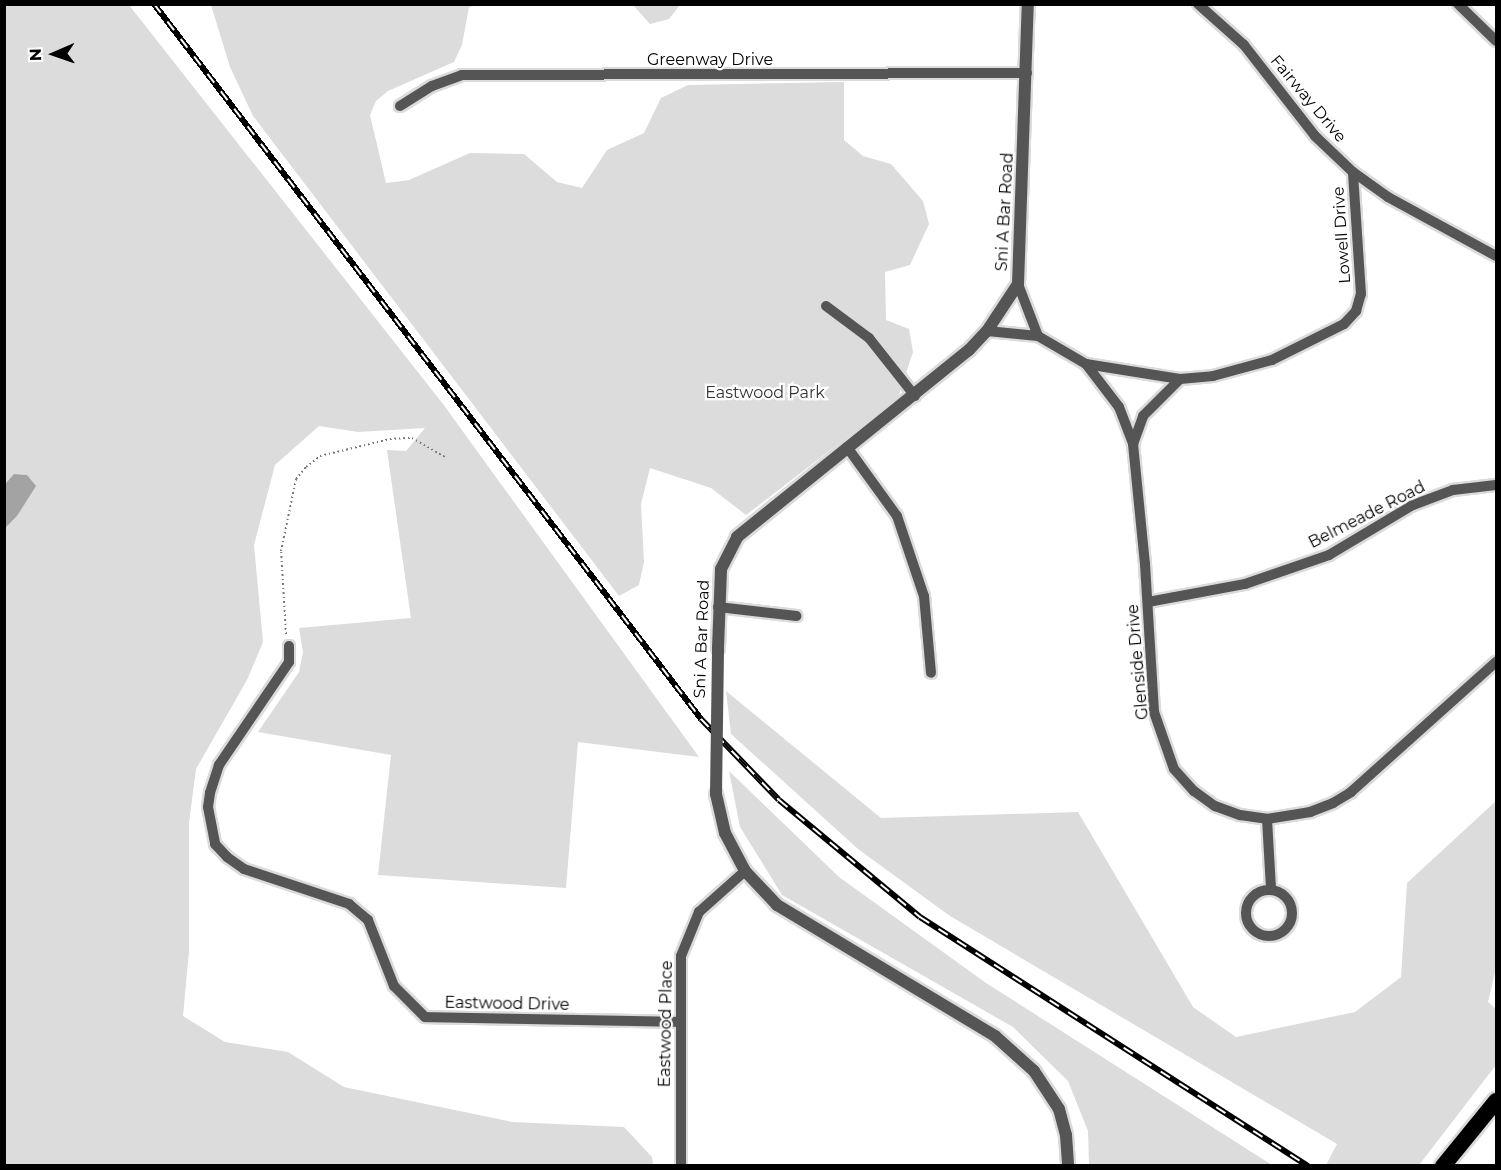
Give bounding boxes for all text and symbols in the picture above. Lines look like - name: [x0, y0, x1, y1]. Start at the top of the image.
- north arrow: [24, 24, 84, 84]
- text: N: [26, 48, 45, 61]
- street label: Greenway Drive: [647, 50, 773, 70]
- street label: Fairway Drive: [1266, 52, 1350, 146]
- street label: Sni A Bar Road: [992, 152, 1018, 272]
- street label: Lowell Drive: [1329, 186, 1355, 284]
- park label: Eastwood Park: [705, 383, 825, 403]
- street label: Belmeade Road: [1305, 477, 1429, 553]
- street label: Sni A Bar Road: [690, 579, 714, 699]
- street label: Glenside Drive: [1123, 603, 1153, 721]
- street label: Eastwood Place: [655, 960, 677, 1088]
- street label: Eastwood Drive: [444, 993, 570, 1015]

